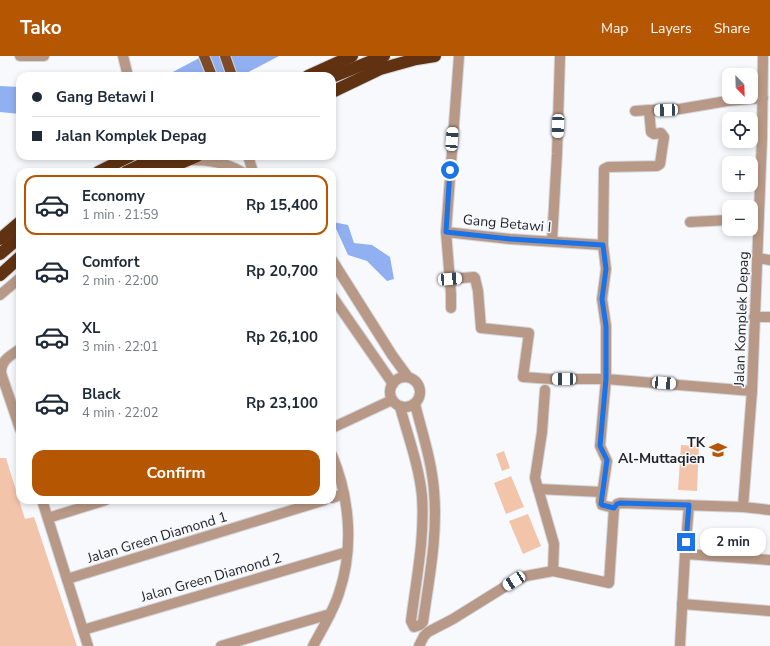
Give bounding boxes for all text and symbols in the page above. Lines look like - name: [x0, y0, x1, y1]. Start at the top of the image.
- text: Tako: [20, 15, 62, 41]
- text: Map: [601, 19, 628, 38]
- text: Layers: [650, 19, 692, 38]
- text: Share: [714, 19, 750, 38]
- north arrow: [722, 68, 758, 104]
- map controls: [722, 68, 758, 236]
- text: Gang Betawi I: [56, 87, 154, 107]
- car: [654, 104, 678, 116]
- button: locate: [722, 112, 758, 148]
- car: [552, 114, 564, 138]
- text: Jalan Komplek Depag: [56, 126, 207, 146]
- car: [445, 127, 459, 151]
- button: +: [722, 156, 758, 192]
- route start: [441, 161, 459, 179]
- text: Economy: [82, 186, 145, 206]
- icon: car: [34, 187, 70, 223]
- text: Rp 15,400: [246, 195, 318, 215]
- button: −: [722, 200, 758, 236]
- text: 1 min · 21:59: [82, 206, 158, 224]
- street label: Gang Betawi I: [462, 210, 552, 237]
- street label: Jalan Komplek Depag: [730, 251, 753, 388]
- text: Comfort: [82, 252, 139, 272]
- icon: car: [34, 253, 70, 289]
- text: Rp 20,700: [246, 261, 318, 281]
- text: 2 min · 22:00: [82, 272, 158, 290]
- car: [438, 272, 462, 286]
- text: XL: [82, 318, 101, 338]
- icon: car: [34, 319, 70, 355]
- text: Rp 26,100: [246, 327, 318, 347]
- text: 3 min · 22:01: [82, 338, 158, 356]
- car: [552, 373, 576, 385]
- car: [652, 376, 676, 390]
- text: Black: [82, 384, 120, 404]
- icon: car: [34, 385, 70, 421]
- text: Rp 23,100: [246, 393, 318, 413]
- text: 4 min · 22:02: [82, 404, 158, 422]
- place label: TK Al-Muttaqien: [618, 433, 706, 468]
- school or university icon: TK Al-Muttaqien: [708, 440, 728, 460]
- button: Confirm: [32, 450, 320, 496]
- street label: Jalan Green Diamond 1: [84, 507, 230, 568]
- callout: 2 min: [700, 528, 766, 556]
- route end: [677, 533, 695, 551]
- text: 2 min: [716, 533, 750, 551]
- street label: Jalan Green Diamond 2: [138, 548, 284, 607]
- car: [501, 569, 527, 593]

